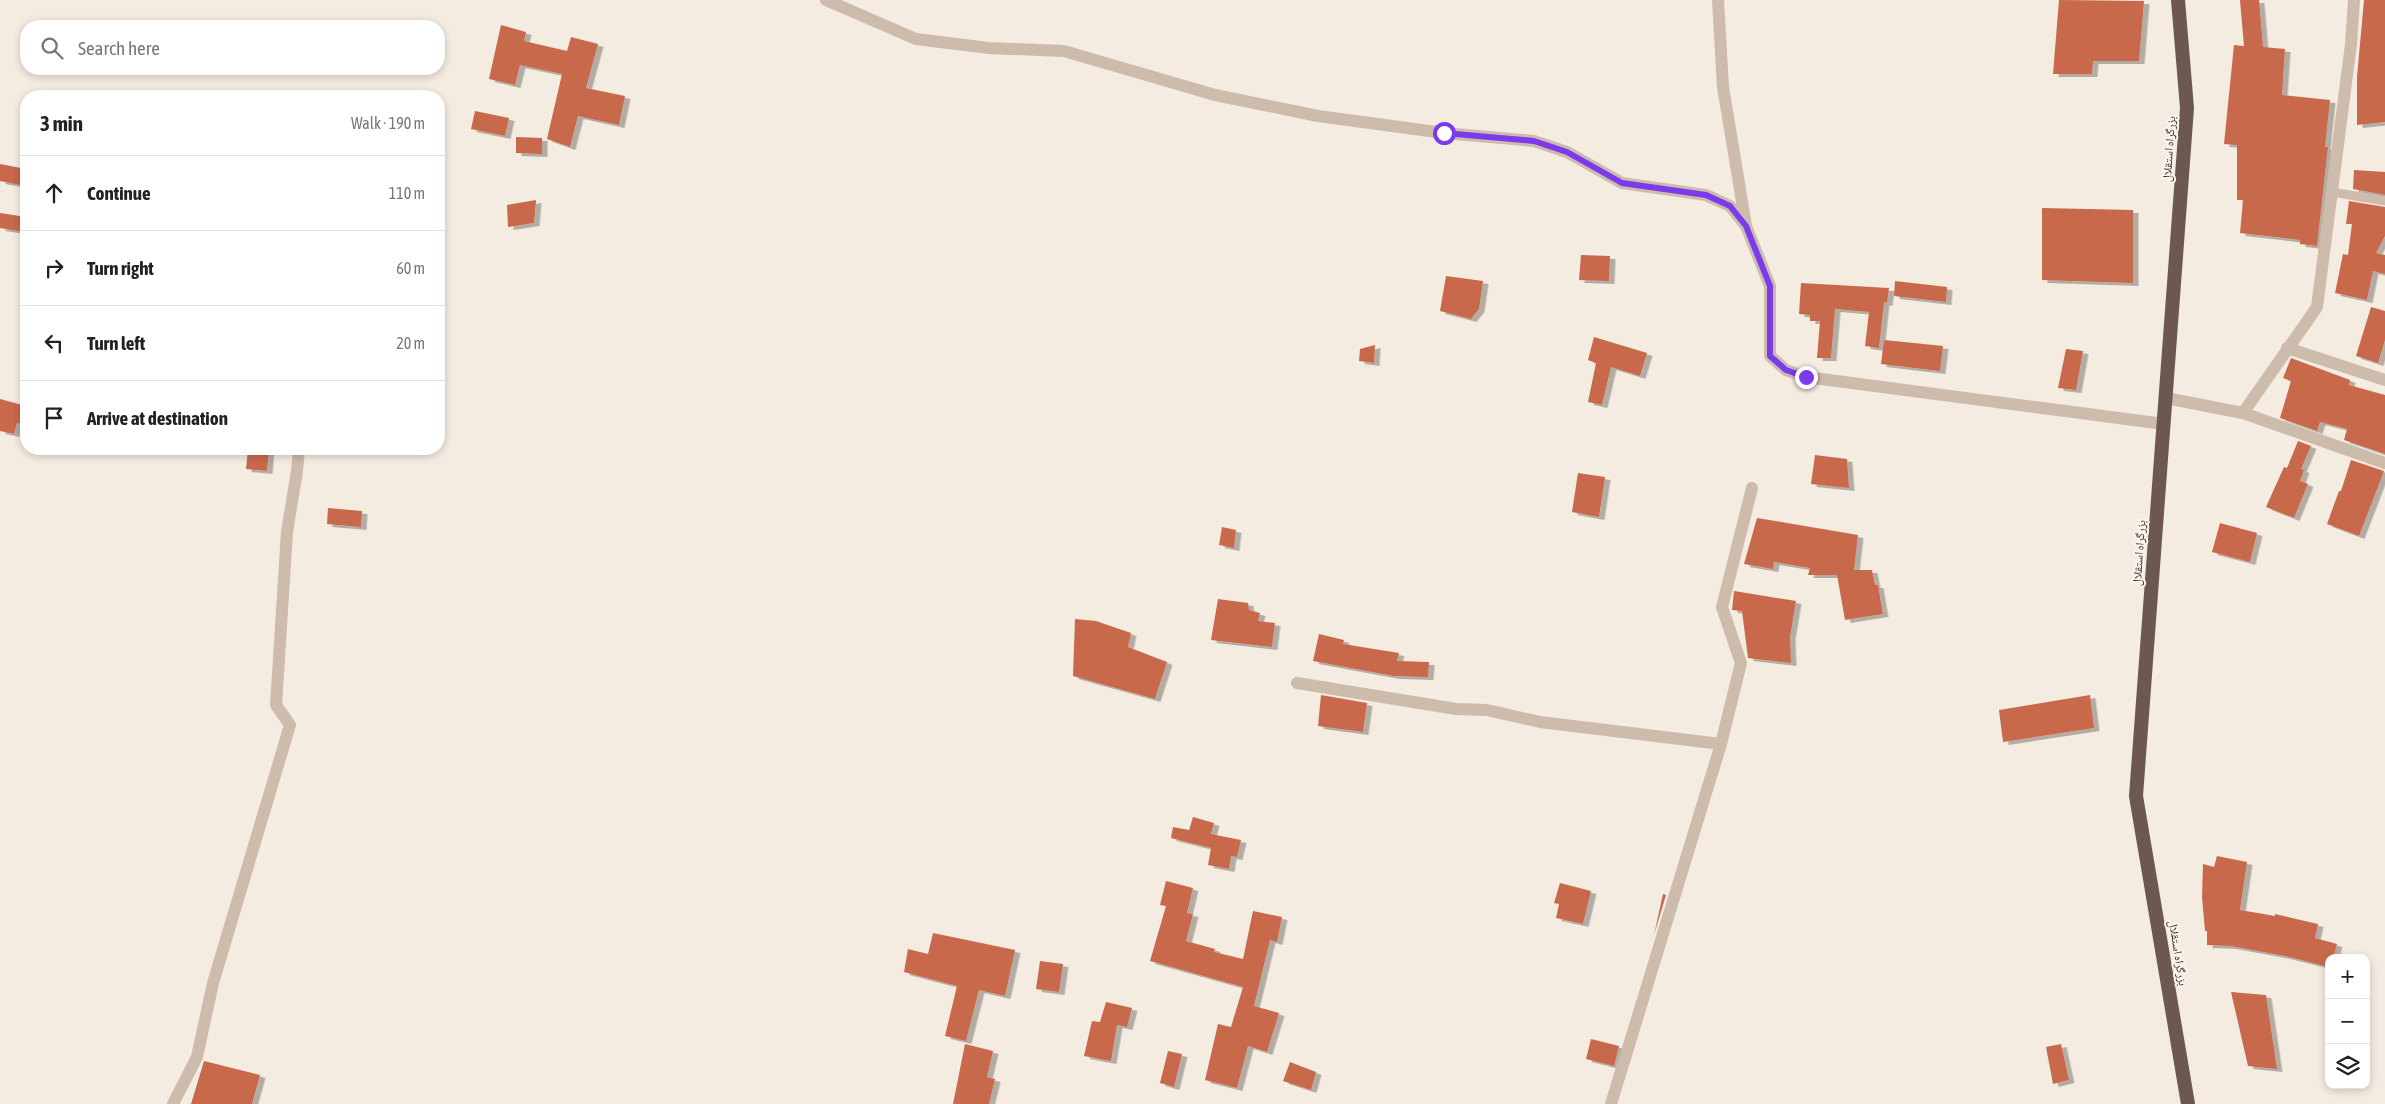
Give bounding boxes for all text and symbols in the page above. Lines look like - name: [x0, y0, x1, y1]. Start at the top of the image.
- search box: [20, 20, 445, 75]
- icon: search: [38, 34, 66, 62]
- text: Search here: [78, 37, 160, 59]
- text: 3 min: [40, 111, 83, 135]
- text: Walk · 190 m: [351, 114, 425, 132]
- street label: بزرگراه استقلال: [2160, 115, 2179, 183]
- route start: [1433, 122, 1456, 145]
- icon: ahead: [40, 179, 68, 207]
- text: Continue: [87, 182, 151, 204]
- text: 110 m: [389, 184, 425, 202]
- icon: right: [40, 254, 68, 282]
- text: Turn right: [87, 257, 154, 279]
- text: 60 m: [396, 259, 425, 277]
- icon: left: [40, 329, 68, 357]
- text: Turn left: [87, 332, 145, 354]
- text: 20 m: [396, 334, 425, 352]
- route end: [1795, 366, 1818, 389]
- icon: arrive: [40, 404, 68, 432]
- text: Arrive at destination: [87, 407, 228, 429]
- street label: بزرگراه استقلال: [2130, 519, 2149, 587]
- street label: بزرگراه استقلال: [2166, 919, 2190, 987]
- map controls: [2325, 954, 2370, 1089]
- button: +: [2325, 954, 2370, 999]
- button: −: [2325, 999, 2370, 1044]
- button: layers: [2325, 1044, 2370, 1089]

